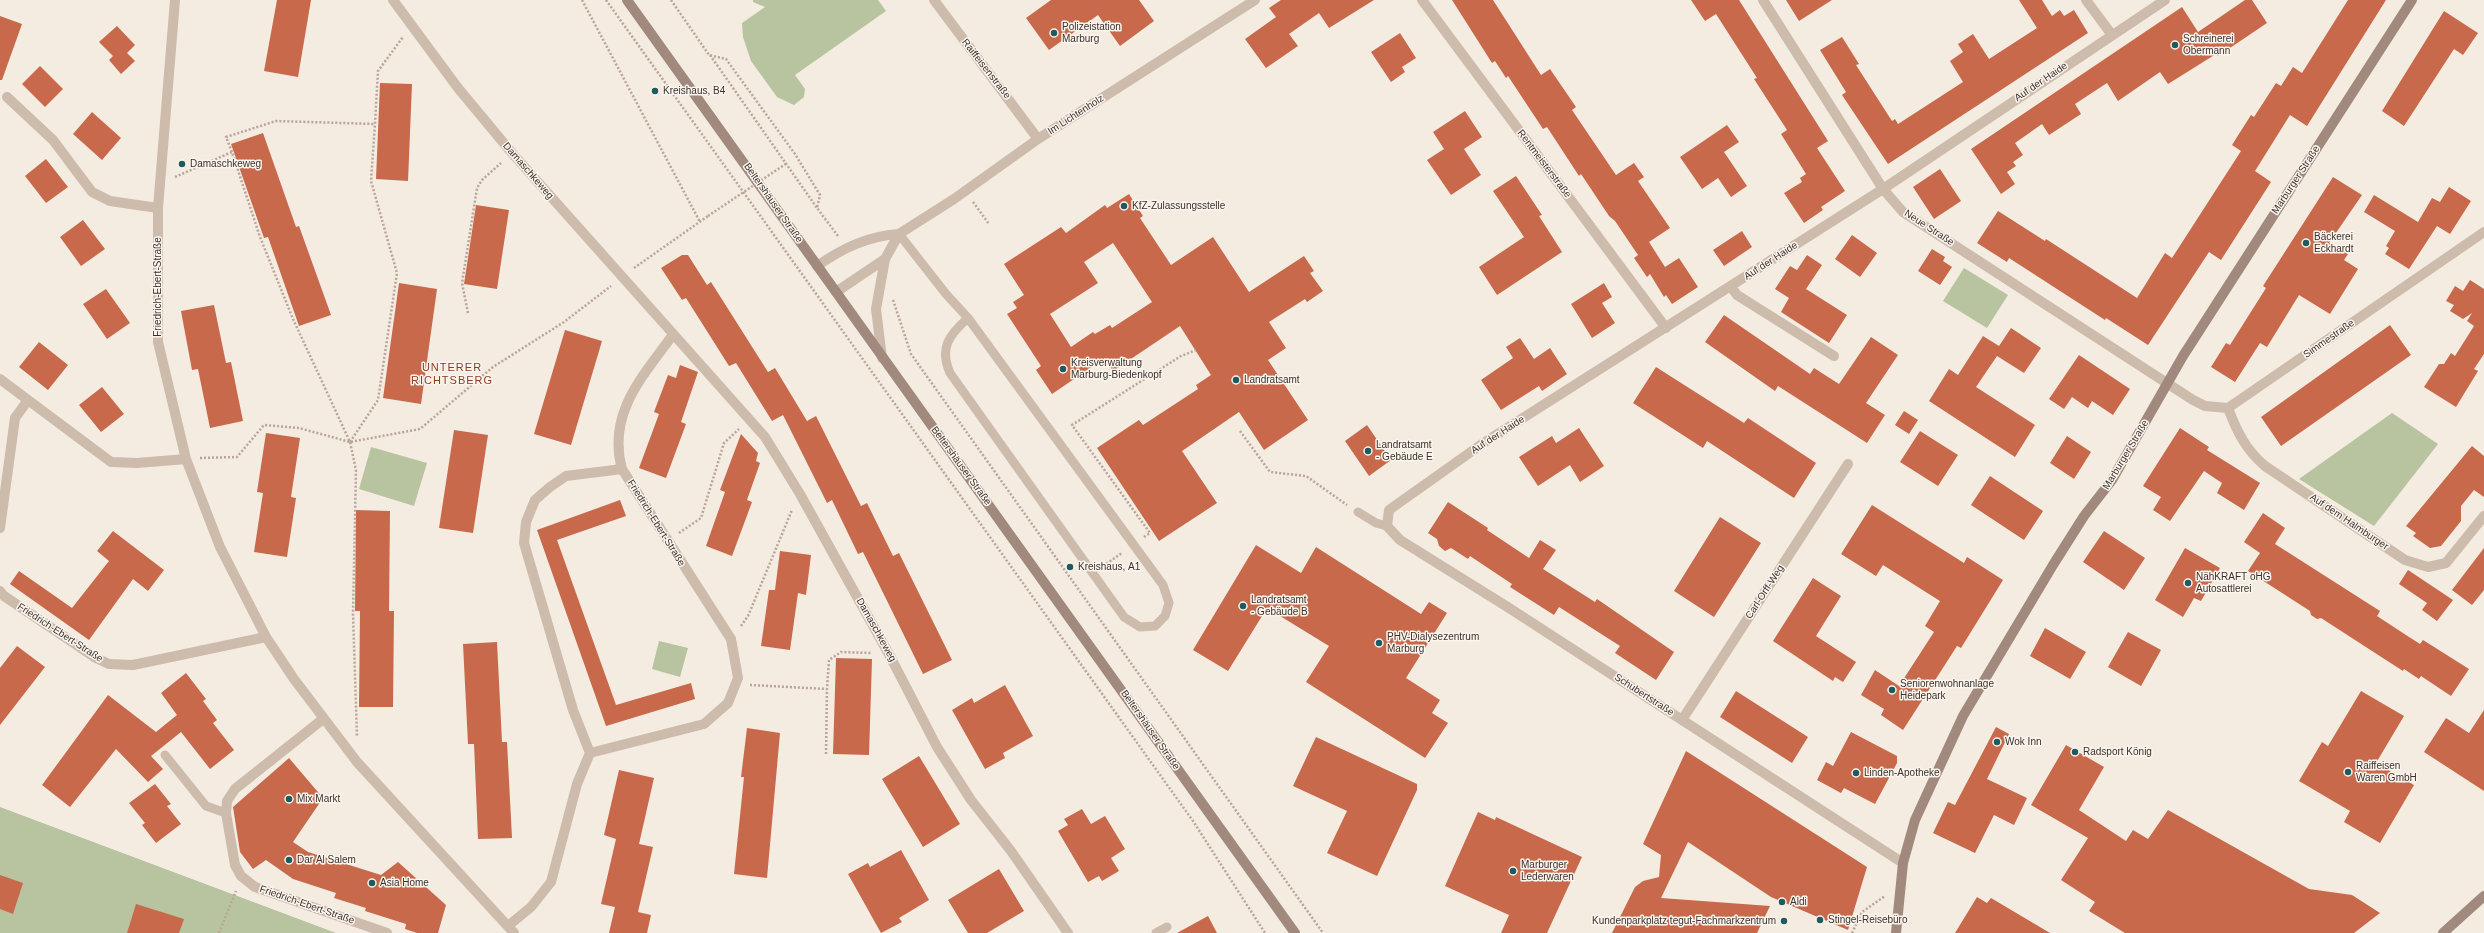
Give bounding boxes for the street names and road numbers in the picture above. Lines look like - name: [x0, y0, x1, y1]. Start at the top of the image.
- street label: Raiffeisenstraße: [959, 37, 1013, 101]
- street label: Auf der Haide: [2012, 60, 2070, 104]
- street label: Im Lichtenholz: [1046, 92, 1106, 138]
- street label: Rentmeisterstraße: [1514, 128, 1574, 200]
- street label: Damaschkeweg: [500, 140, 556, 202]
- street label: Marburger Straße: [2269, 144, 2323, 216]
- street label: Beltershäuser Straße: [741, 161, 805, 245]
- street label: Neue Straße: [1902, 208, 1956, 248]
- street label: Friedrich-Ebert-Straße: [152, 237, 164, 337]
- street label: Auf der Haide: [1742, 239, 1800, 283]
- street label: Simmestraße: [2301, 317, 2357, 361]
- street label: Auf der Haide: [1469, 413, 1527, 457]
- street label: Marburger Straße: [2101, 418, 2151, 492]
- street label: Beltershäuser Straße: [928, 424, 994, 508]
- street label: Friedrich-Ebert-Straße: [625, 478, 687, 568]
- street label: Auf dem Halmburger: [2307, 491, 2391, 553]
- street label: Carl-Orff-Weg: [1743, 563, 1787, 621]
- street label: Damaschkeweg: [854, 596, 898, 664]
- street label: Friedrich-Ebert-Straße: [15, 601, 105, 665]
- street label: Schubertstraße: [1612, 671, 1676, 719]
- street label: Beltershäuser Straße: [1118, 688, 1182, 772]
- street label: Friedrich-Ebert-Straße: [258, 883, 356, 927]

